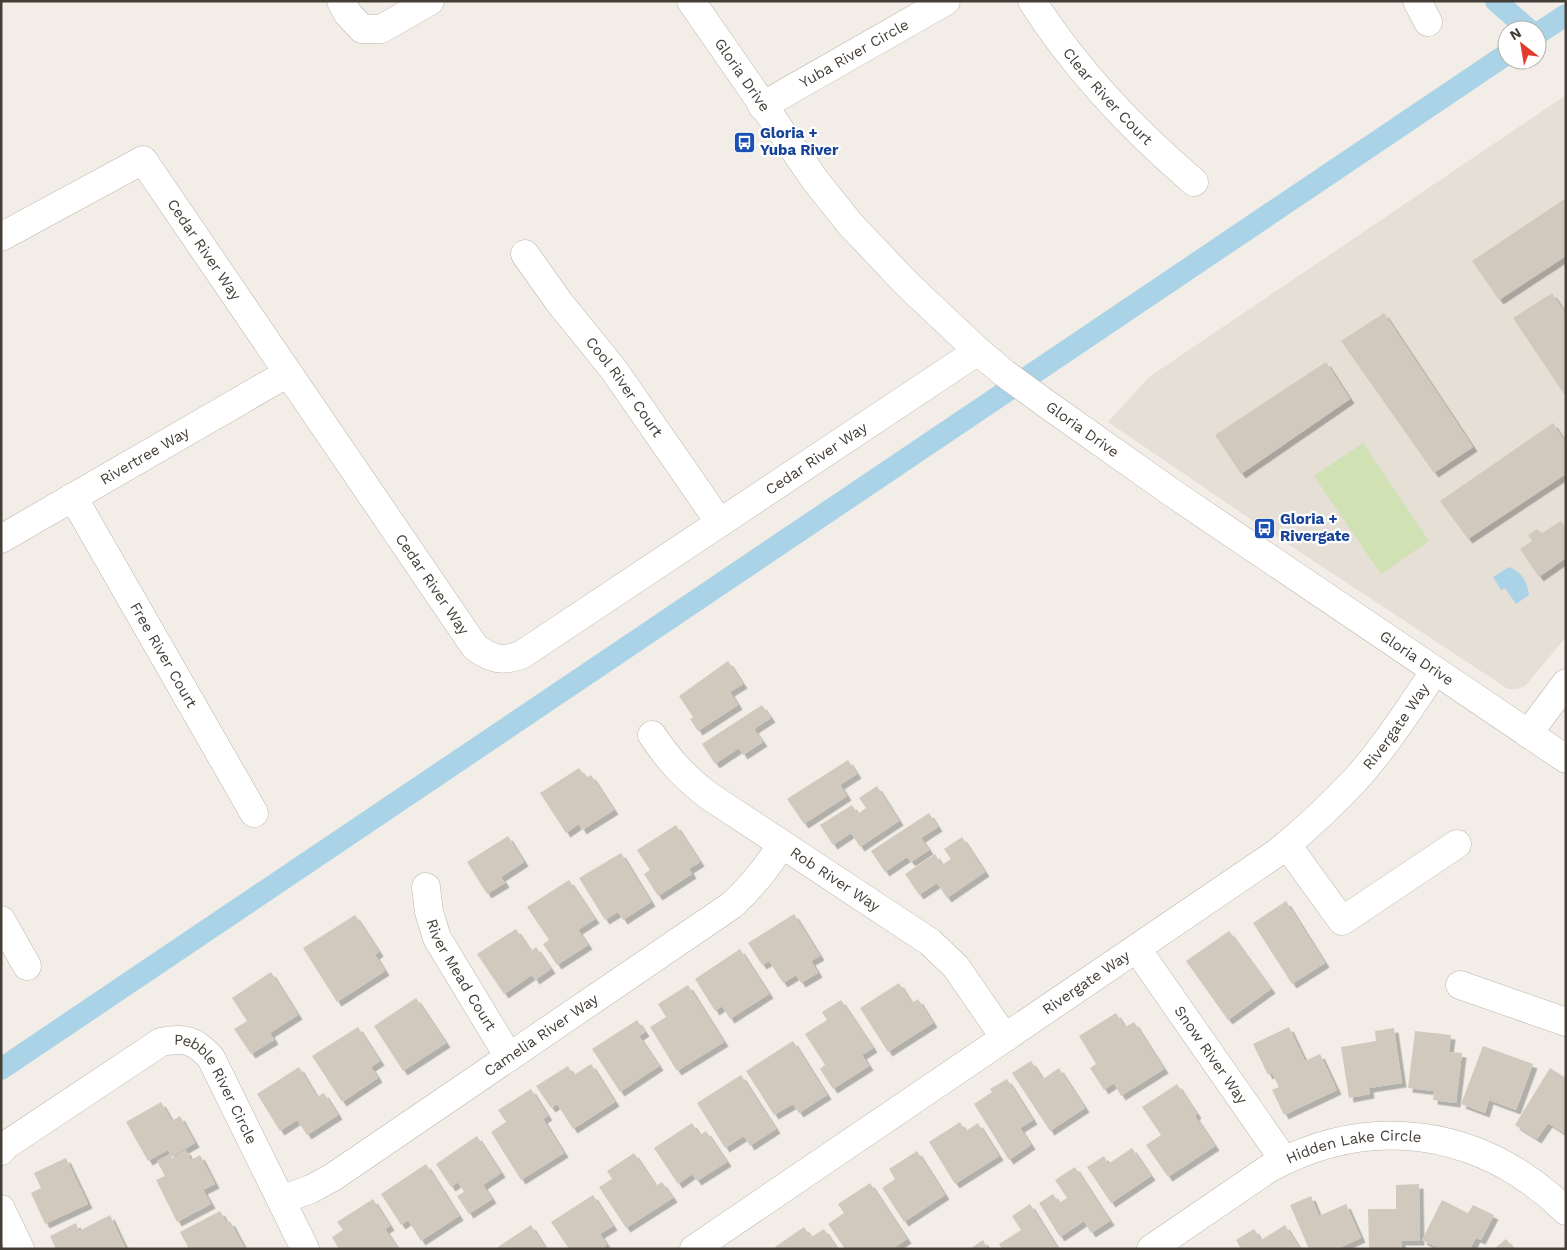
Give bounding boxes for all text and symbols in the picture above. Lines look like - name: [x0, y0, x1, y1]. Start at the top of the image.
- street label: Yuba River Circle: [796, 15, 912, 92]
- north arrow: [1497, 20, 1547, 70]
- text: N: [1507, 24, 1524, 43]
- street label: Gloria Drive: [711, 35, 774, 115]
- street label: Clear River Court: [1059, 44, 1157, 149]
- place label: Gloria + Yuba River: [760, 124, 839, 159]
- bus stop icon: Gloria + Yuba River: [732, 130, 756, 154]
- street label: Cedar River Way: [163, 196, 245, 304]
- street label: Cool River Court: [582, 333, 667, 441]
- street label: Gloria Drive: [1042, 397, 1122, 461]
- street label: Cedar River Way: [762, 418, 871, 499]
- street label: Rivertree Way: [97, 423, 193, 489]
- place label: Gloria + Rivergate: [1280, 510, 1350, 545]
- bus stop icon: Gloria + Rivergate: [1252, 516, 1276, 540]
- street label: Cedar River Way: [391, 530, 473, 638]
- street label: Free River Court: [126, 599, 201, 712]
- street label: Gloria Drive: [1376, 627, 1457, 689]
- street label: Rivergate Way: [1359, 680, 1433, 773]
- street label: Rob River Way: [787, 843, 884, 916]
- street label: River Mead Court: [423, 917, 500, 1035]
- street label: Rivergate Way: [1039, 946, 1133, 1019]
- street label: Camelia River Way: [481, 990, 602, 1080]
- street label: Snow River Way: [1170, 1002, 1251, 1108]
- street label: Pebble River Circle: [174, 1031, 261, 1147]
- street label: Hidden Lake Circle: [1283, 1126, 1423, 1168]

